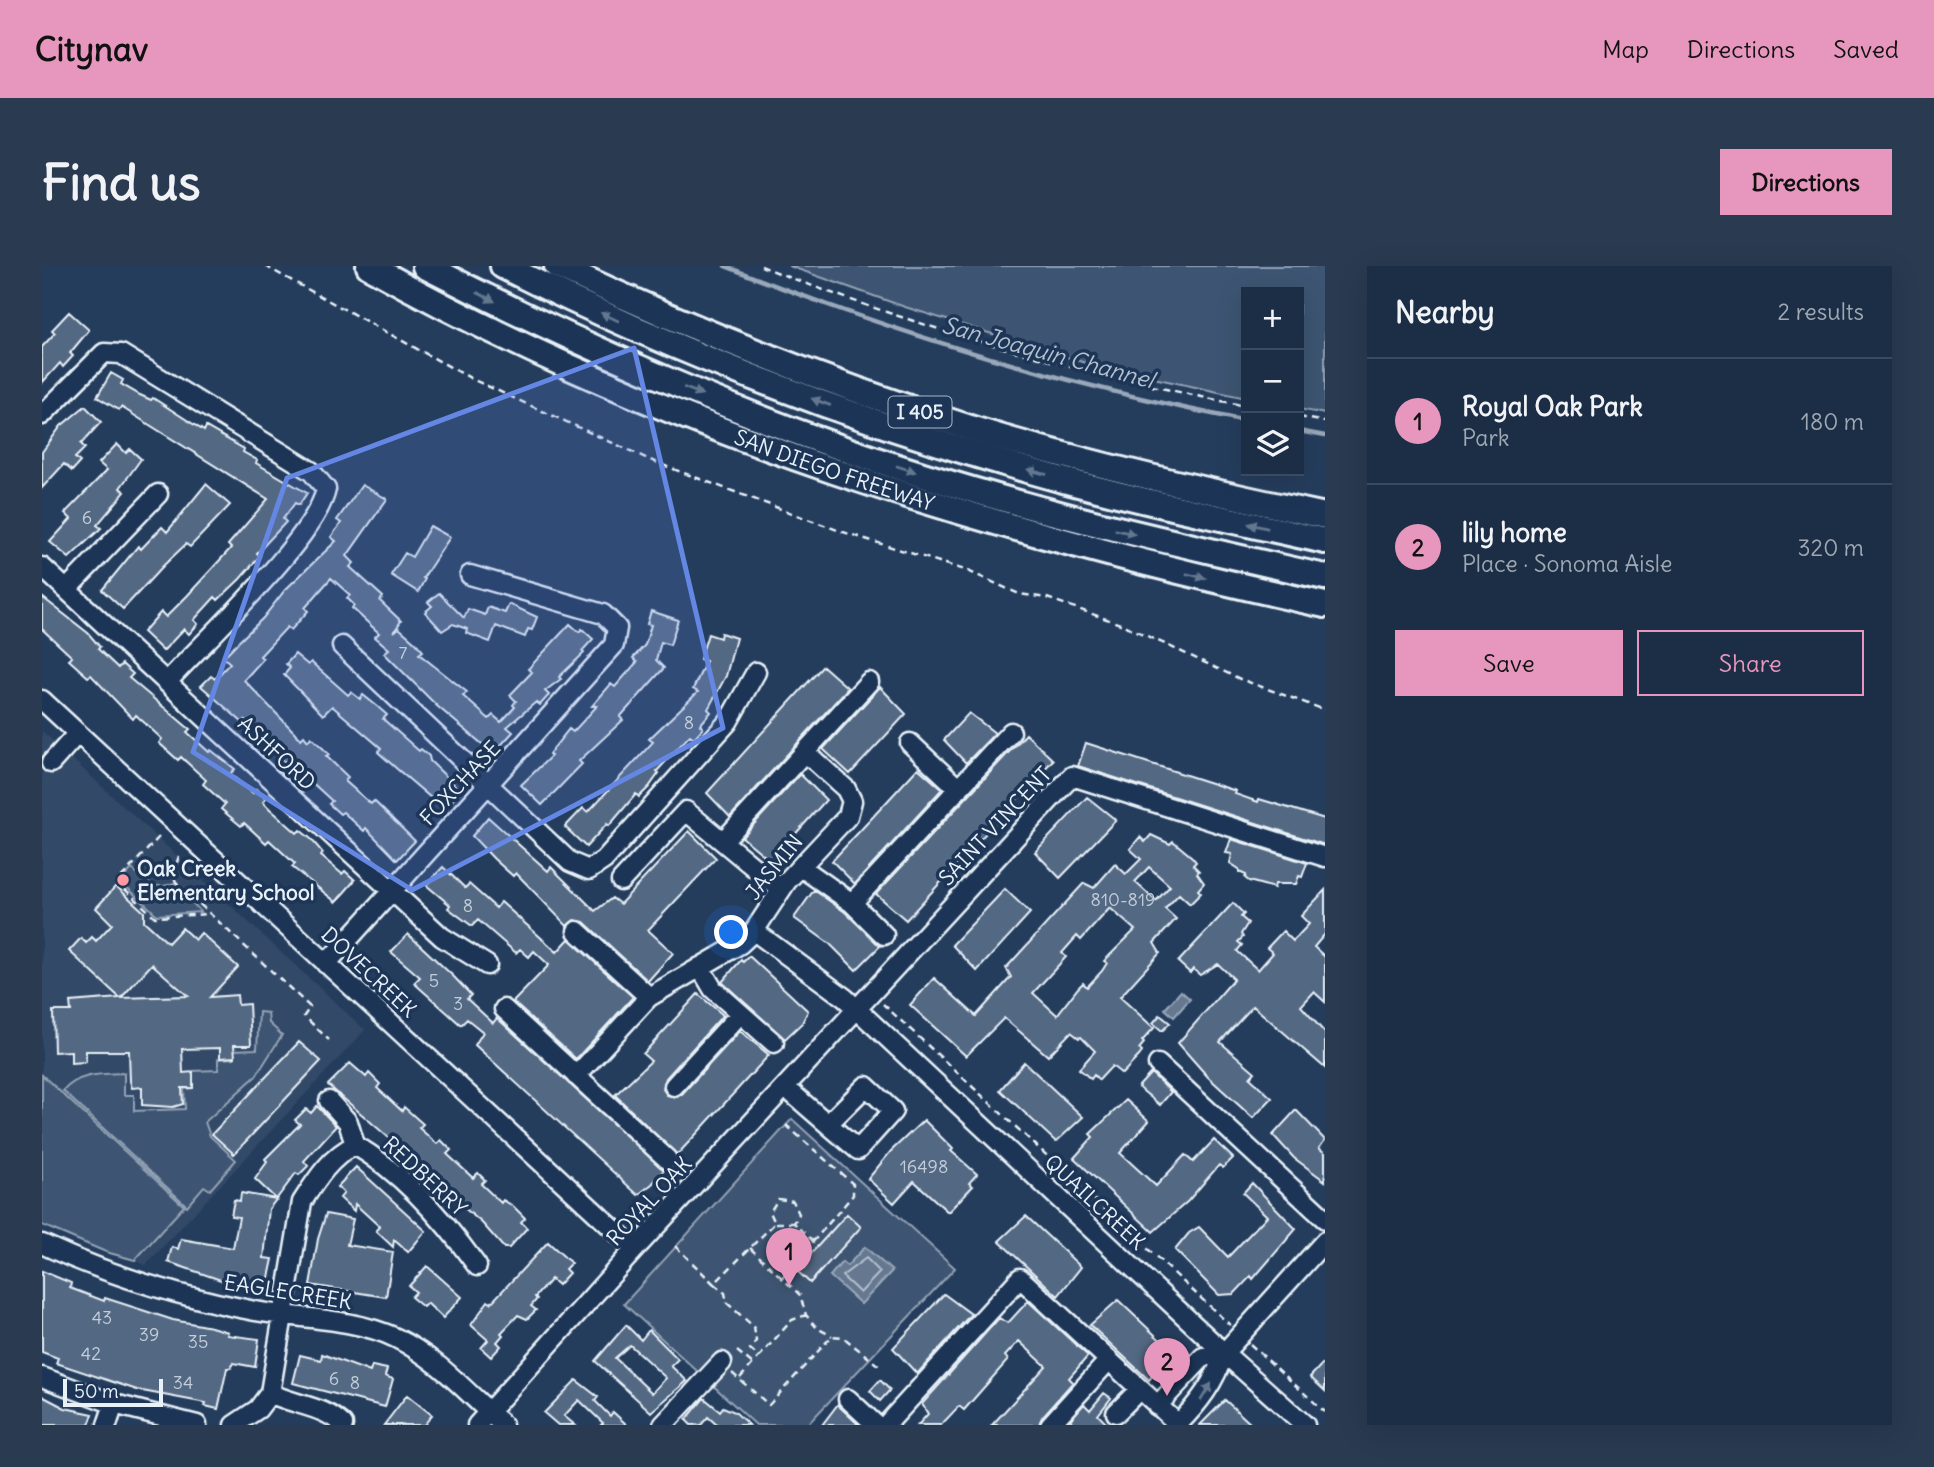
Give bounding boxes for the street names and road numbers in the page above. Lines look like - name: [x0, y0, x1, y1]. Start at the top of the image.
- road number: I 405: [888, 396, 952, 428]
- street label: SAN DIEGO FREEWAY: [731, 423, 938, 516]
- street label: ASHFORD: [233, 710, 321, 796]
- street label: FOXCHASE: [414, 735, 506, 831]
- street label: SAINT VINCENT: [933, 761, 1057, 891]
- street label: JASMIN: [739, 829, 809, 905]
- street label: DOVECREEK: [316, 921, 422, 1023]
- street label: REDBERRY: [377, 1130, 473, 1222]
- street label: QUAILCREEK: [1039, 1148, 1151, 1256]
- street label: ROYAL OAK: [601, 1151, 697, 1251]
- street label: EAGLECREEK: [222, 1269, 354, 1315]

